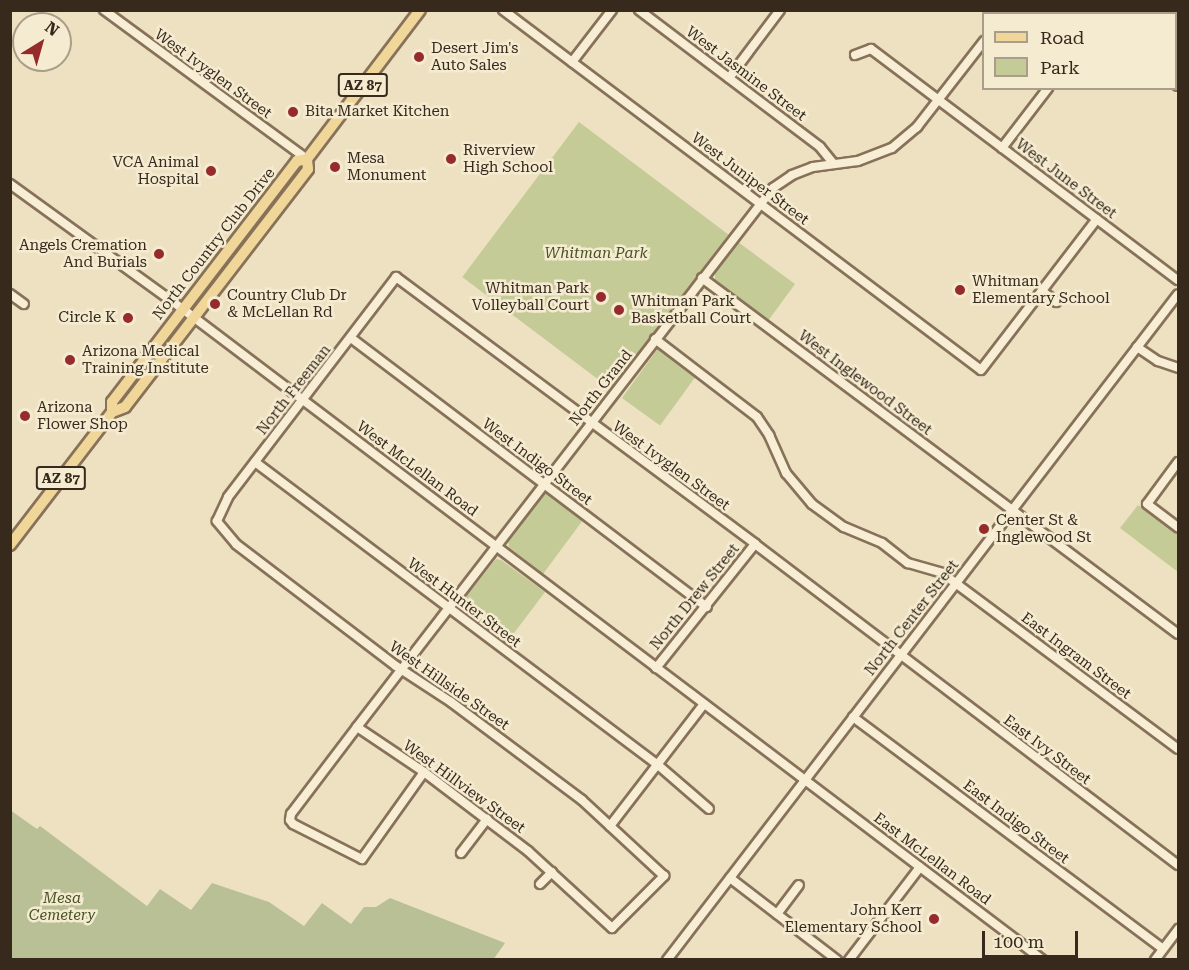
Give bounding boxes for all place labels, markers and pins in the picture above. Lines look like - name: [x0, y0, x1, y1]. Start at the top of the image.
- place label: Desert Jim's Auto Sales: [431, 39, 518, 74]
- marker: Desert Jim's Auto Sales: [412, 50, 426, 64]
- place label: Bita Market Kitchen: [305, 103, 450, 121]
- marker: Bita Market Kitchen: [286, 105, 300, 119]
- place label: Riverview High School: [463, 141, 553, 176]
- place label: Mesa Monument: [347, 149, 426, 184]
- marker: Riverview High School: [444, 152, 458, 166]
- place label: VCA Animal Hospital: [112, 153, 199, 188]
- marker: Mesa Monument: [328, 160, 342, 174]
- marker: VCA Animal Hospital: [204, 164, 218, 178]
- place label: Angels Cremation And Burials: [19, 236, 147, 271]
- marker: Angels Cremation And Burials: [152, 247, 166, 261]
- place label: Whitman Elementary School: [972, 272, 1110, 307]
- place label: Whitman Park Volleyball Court: [472, 279, 589, 314]
- marker: Whitman Elementary School: [953, 283, 967, 297]
- place label: Country Club Dr & McLellan Rd: [227, 286, 347, 321]
- marker: Whitman Park Volleyball Court: [594, 290, 608, 304]
- place label: Whitman Park Basketball Court: [631, 292, 751, 327]
- marker: Country Club Dr & McLellan Rd: [208, 297, 222, 311]
- marker: Whitman Park Basketball Court: [612, 303, 626, 317]
- place label: Circle K: [58, 309, 116, 327]
- marker: Circle K: [121, 311, 135, 325]
- place label: Arizona Medical Training Institute: [82, 342, 209, 377]
- marker: Arizona Medical Training Institute: [63, 353, 77, 367]
- place label: Arizona Flower Shop: [37, 398, 128, 433]
- marker: Arizona Flower Shop: [18, 409, 32, 423]
- place label: Center St & Inglewood St: [996, 511, 1091, 546]
- marker: Center St & Inglewood St: [977, 522, 991, 536]
- place label: John Kerr Elementary School: [784, 901, 922, 936]
- marker: John Kerr Elementary School: [927, 912, 941, 926]

